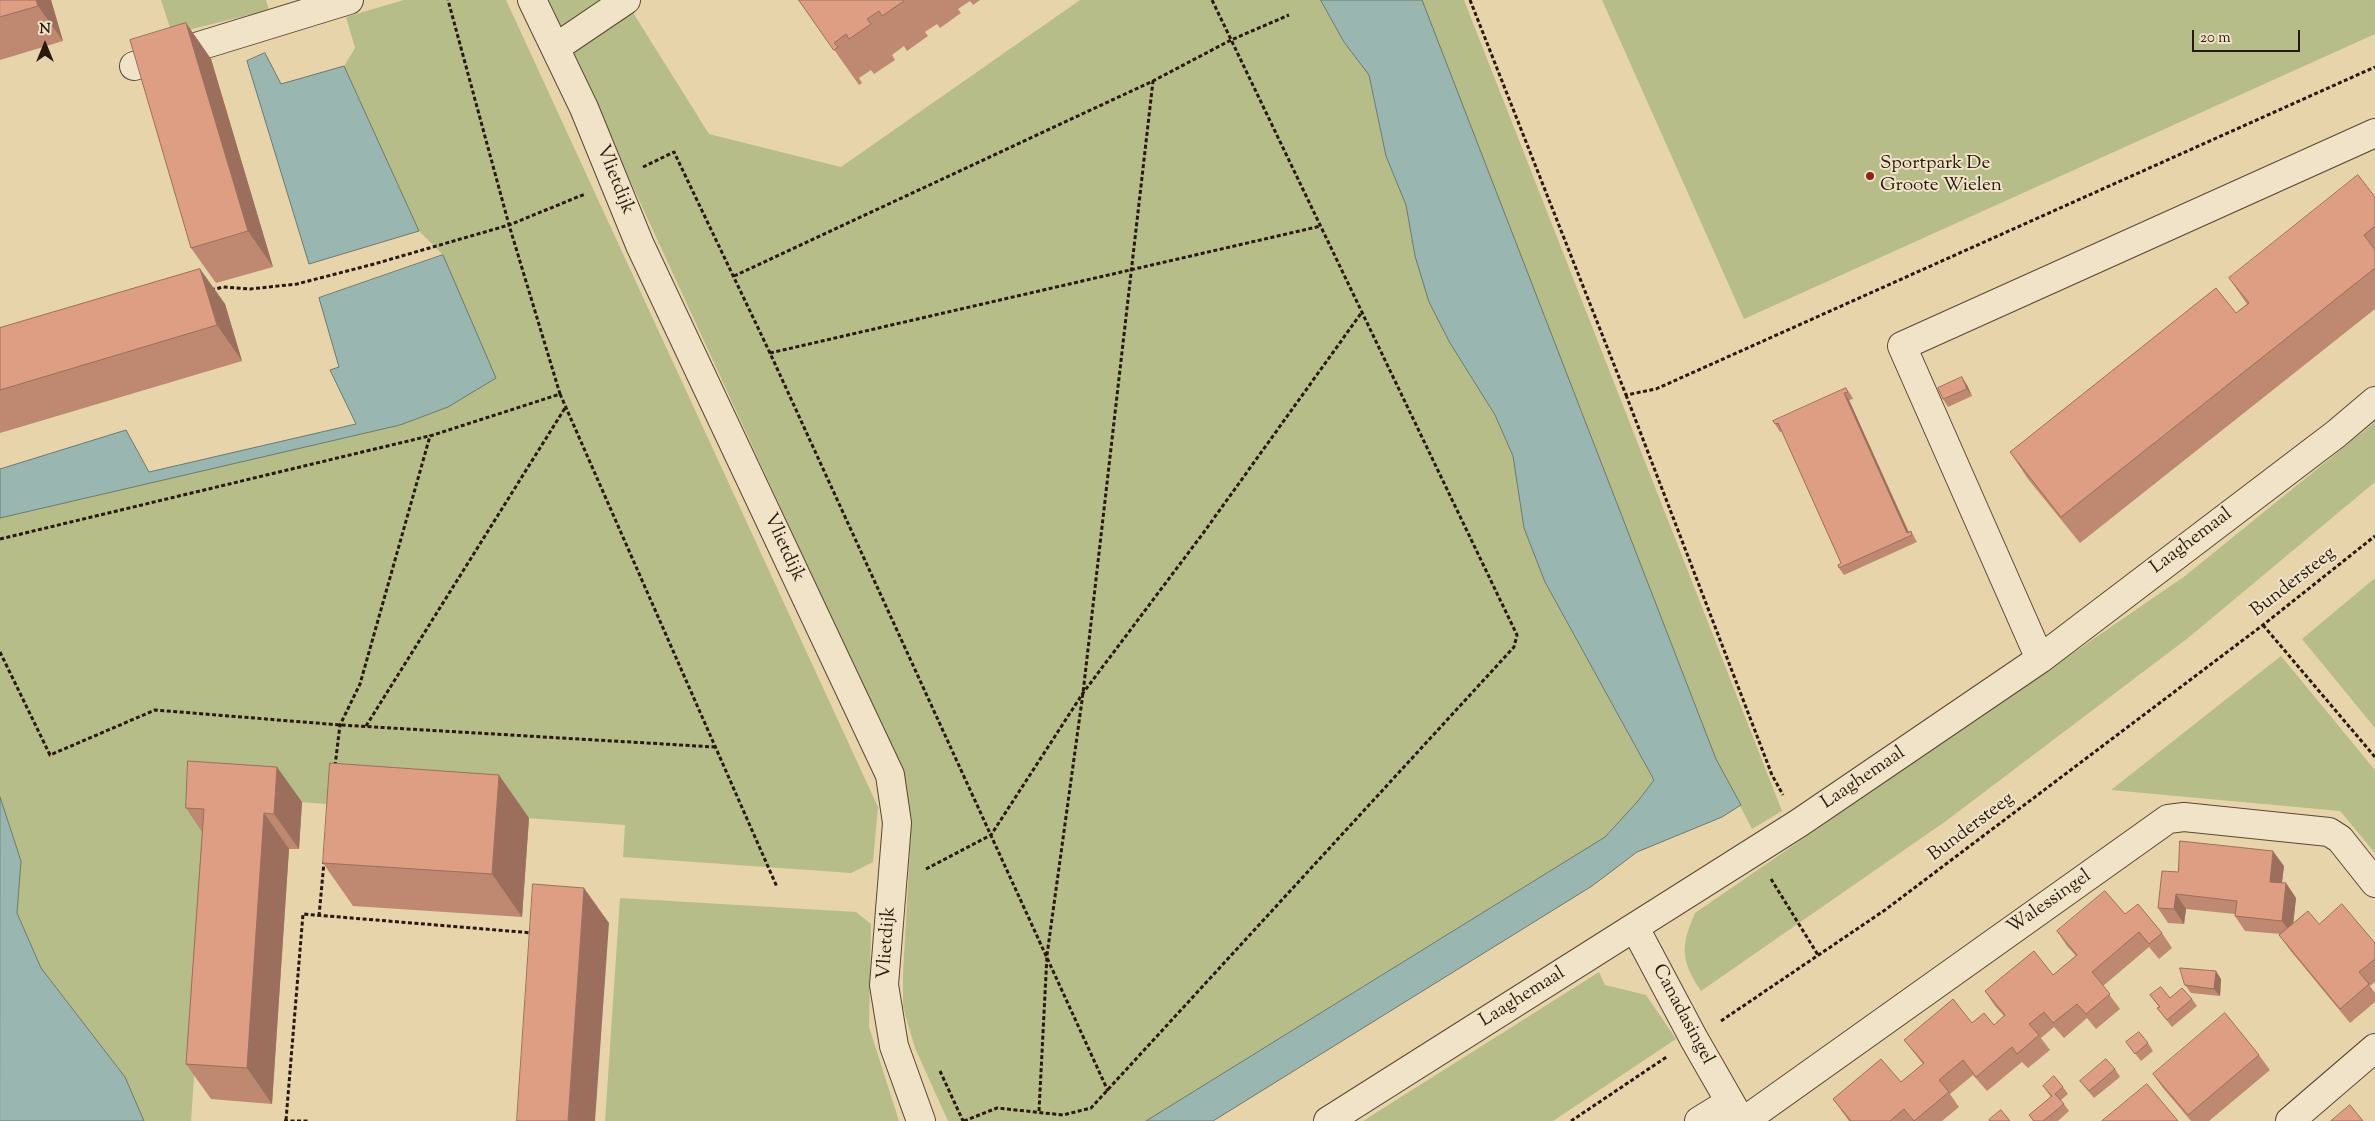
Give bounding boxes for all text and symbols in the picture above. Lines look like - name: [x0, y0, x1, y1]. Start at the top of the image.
- north arrow: [20, 20, 70, 70]
- text: N: [39, 20, 51, 40]
- scale bar: [2195, 20, 2302, 52]
- text: 20 m: [2200, 28, 2231, 49]
- street label: Vlietdijk: [590, 142, 638, 218]
- place label: Sportpark De Groote Wielen: [1880, 154, 2002, 198]
- marker: Sportpark De Groote Wielen: [1864, 170, 1876, 182]
- street label: Laaghemaal: [2147, 504, 2237, 580]
- street label: Vlietdijk: [757, 510, 809, 586]
- street label: Bundersteeg: [2247, 543, 2341, 623]
- street label: Laaghemaal: [1818, 743, 1910, 815]
- street label: Bundersteeg: [1925, 788, 2019, 868]
- street label: Walessingel: [2004, 866, 2096, 940]
- street label: Vlietdijk: [874, 906, 902, 980]
- street label: Canadasingel: [1646, 961, 1718, 1069]
- street label: Laaghemaal: [1476, 963, 1570, 1033]

